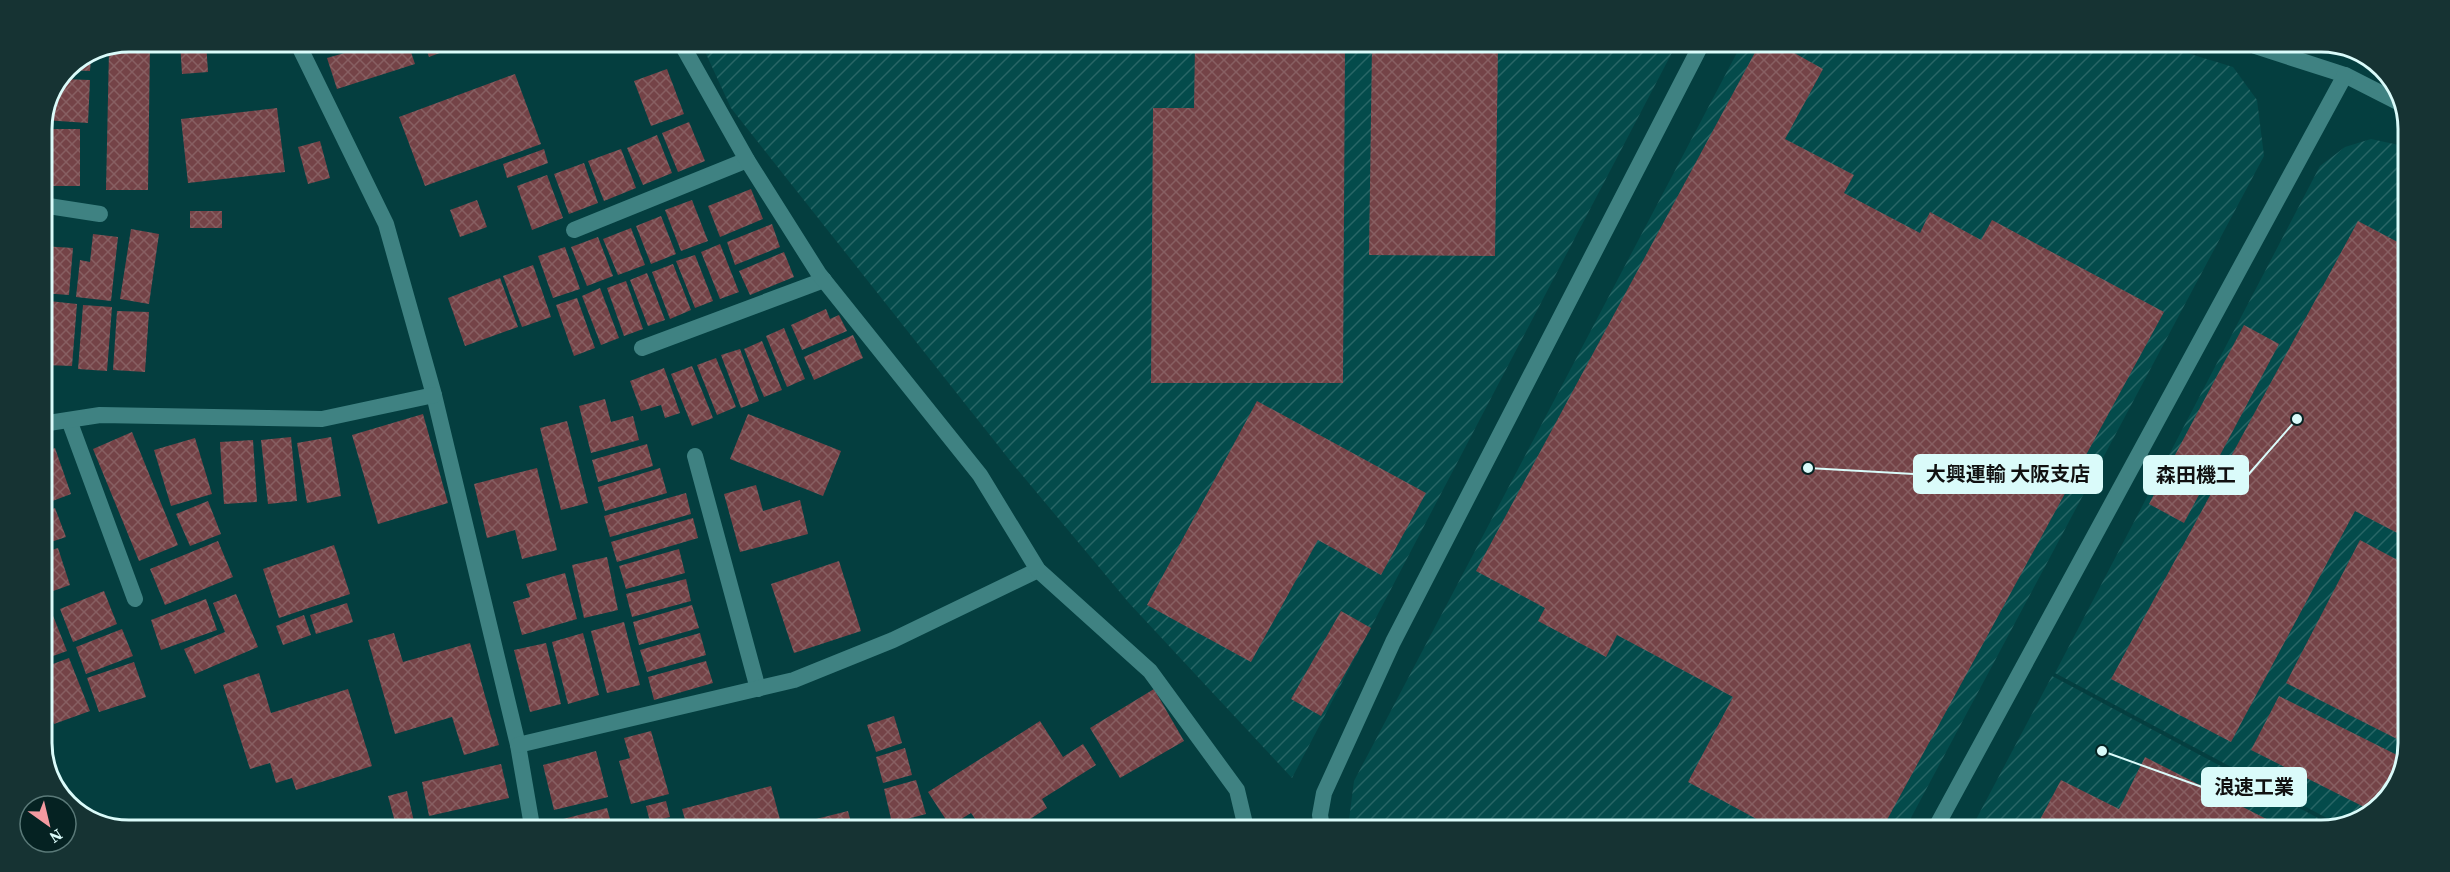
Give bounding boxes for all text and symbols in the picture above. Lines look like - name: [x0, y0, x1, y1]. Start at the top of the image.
- callout: 大興運輸 大阪支店: [1914, 455, 2102, 493]
- callout: 森田機工: [2144, 456, 2248, 494]
- text: 大興運輸 大阪支店: [1926, 460, 2090, 488]
- text: 森田機工: [2156, 461, 2236, 489]
- callout: 浪速工業: [2202, 768, 2306, 806]
- text: 浪速工業: [2214, 773, 2294, 801]
- north arrow: [18, 794, 78, 854]
- text: N: [45, 824, 67, 849]

